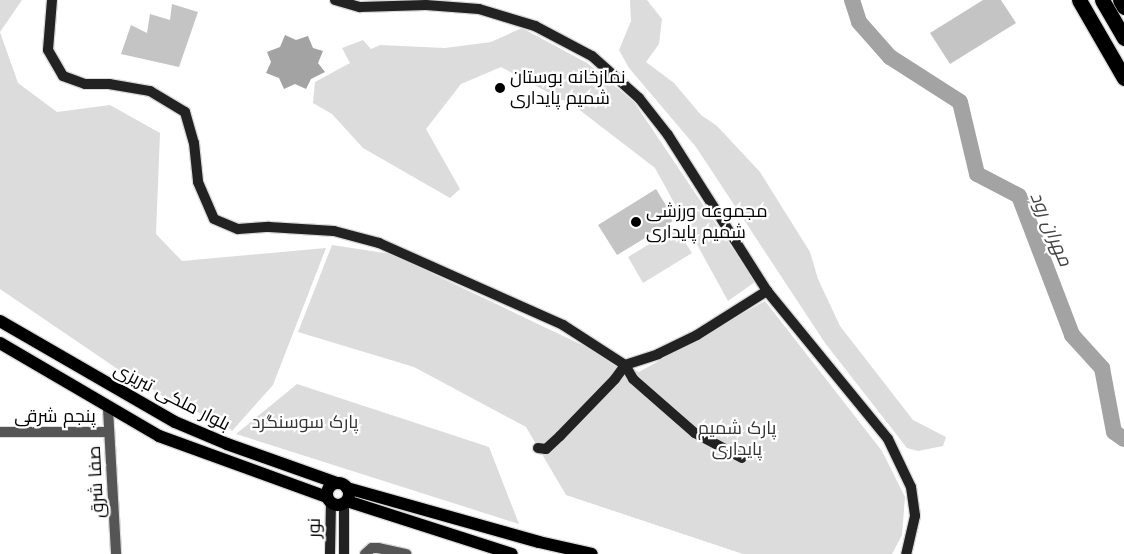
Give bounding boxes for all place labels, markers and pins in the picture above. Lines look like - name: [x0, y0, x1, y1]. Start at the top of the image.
- place label: نمازخانه بوستان شمیم پایداری: [510, 67, 626, 110]
- marker: نمازخانه بوستان شمیم پایداری: [494, 82, 506, 94]
- place label: مجموعه ورزشی شمیم پایداری: [646, 201, 767, 243]
- marker: مجموعه ورزشی شمیم پایداری: [630, 216, 642, 228]

